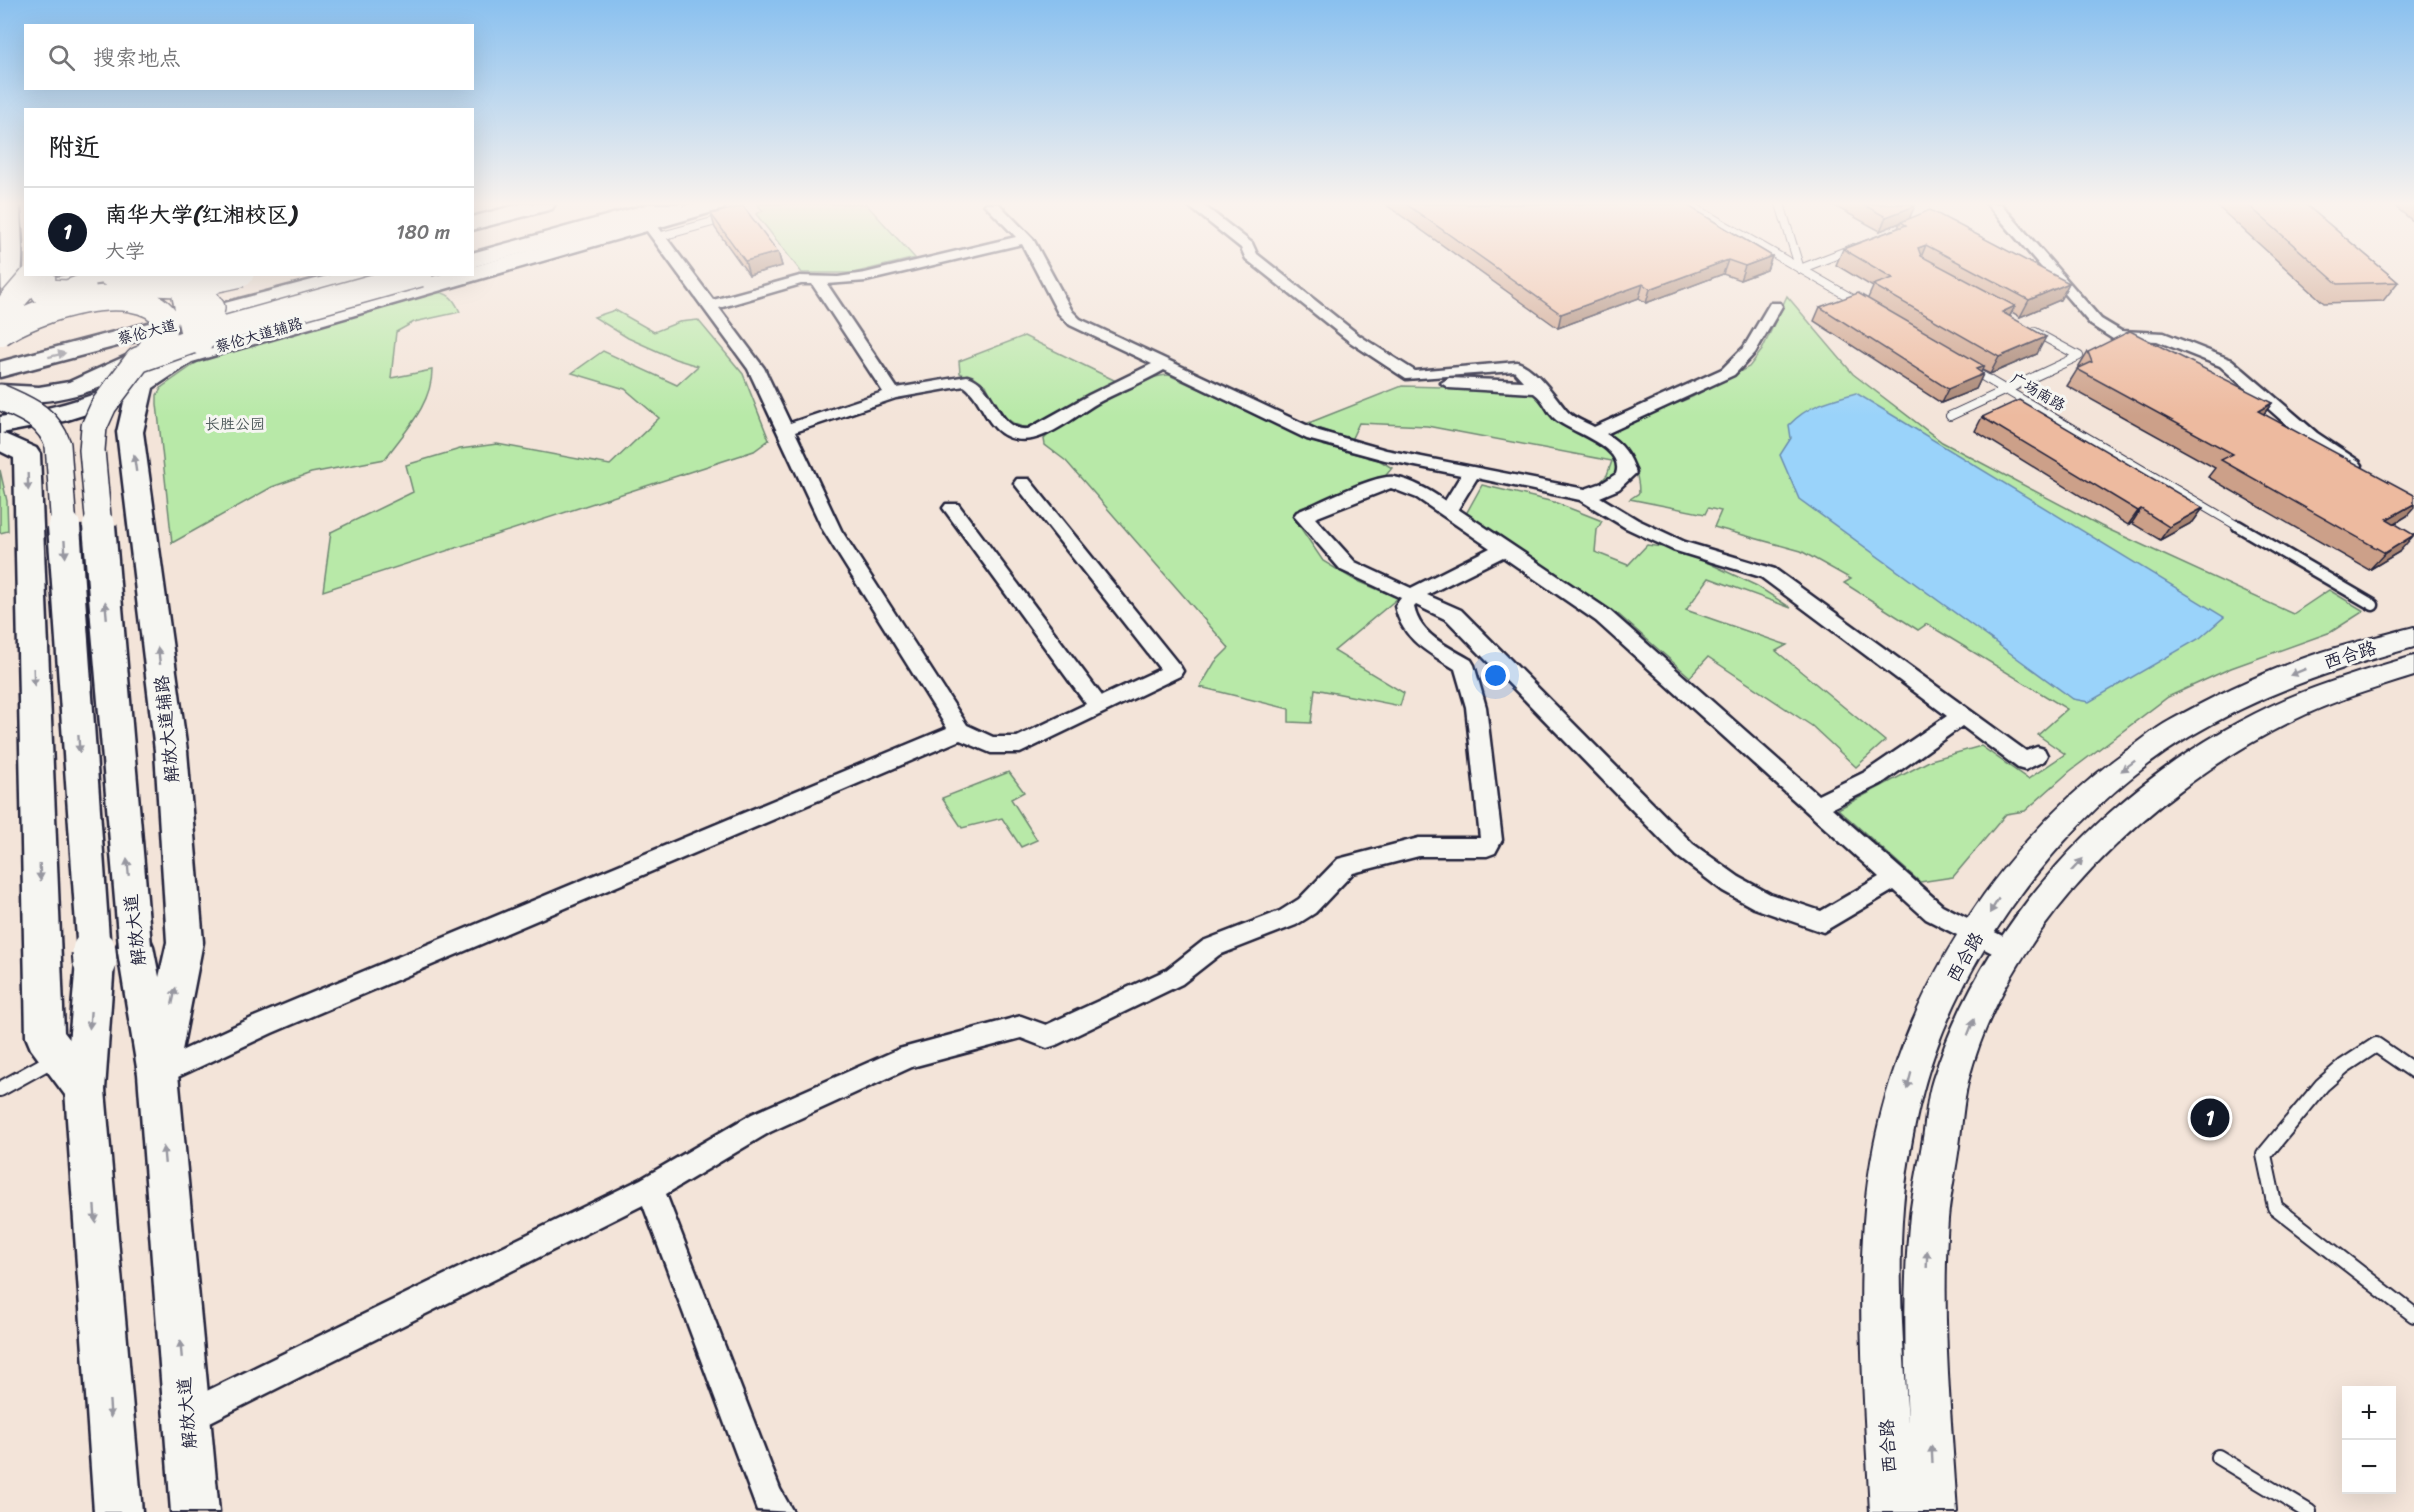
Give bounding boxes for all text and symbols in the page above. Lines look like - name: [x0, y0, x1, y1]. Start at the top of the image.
- search box: [24, 24, 474, 90]
- text: 搜索地点: [93, 38, 181, 77]
- icon: search: [45, 41, 78, 74]
- text: 附近: [48, 124, 100, 170]
- text: 南华大学(红湘校区): [105, 195, 297, 234]
- text: 1: [63, 215, 72, 250]
- text: 180 m: [396, 215, 450, 250]
- text: 大学: [105, 234, 145, 269]
- street label: 蔡伦大道辅路: [212, 310, 306, 360]
- street label: 蔡伦大道: [115, 312, 179, 352]
- one-way arrow: [48, 350, 66, 360]
- street label: 广场南路: [2006, 366, 2070, 418]
- park label: 长胜公园: [205, 411, 265, 437]
- one-way arrow: [130, 453, 139, 472]
- one-way arrow: [23, 473, 32, 492]
- one-way arrow: [60, 540, 70, 559]
- one-way arrow: [101, 600, 111, 619]
- street label: 西合路: [2320, 632, 2380, 678]
- one-way arrow: [154, 647, 164, 666]
- your location: [1481, 661, 1510, 690]
- one-way arrow: [29, 668, 38, 687]
- one-way arrow: [2289, 668, 2307, 677]
- street label: 解放大道辅路: [145, 674, 189, 784]
- one-way arrow: [74, 734, 84, 753]
- one-way arrow: [2120, 760, 2136, 772]
- one-way arrow: [123, 857, 133, 876]
- one-way arrow: [2069, 858, 2083, 872]
- one-way arrow: [35, 862, 44, 881]
- street label: 解放大道: [115, 892, 155, 968]
- one-way arrow: [1989, 898, 1999, 915]
- street label: 西合路: [1938, 926, 1992, 988]
- one-way arrow: [170, 986, 179, 1005]
- one-way arrow: [86, 1010, 95, 1029]
- one-way arrow: [1967, 1018, 1977, 1036]
- one-way arrow: [1904, 1072, 1914, 1090]
- pin: 1: [2190, 1096, 2230, 1140]
- one-way arrow: [160, 1145, 169, 1164]
- one-way arrow: [90, 1205, 100, 1224]
- one-way arrow: [1923, 1249, 1932, 1268]
- one-way arrow: [176, 1340, 186, 1359]
- street label: 解放大道: [168, 1376, 206, 1450]
- map controls: [2342, 1386, 2396, 1494]
- button: +: [2342, 1386, 2396, 1440]
- one-way arrow: [105, 1399, 115, 1418]
- street label: 西合路: [1871, 1418, 1905, 1474]
- button: −: [2342, 1440, 2396, 1494]
- one-way arrow: [1928, 1444, 1937, 1463]

